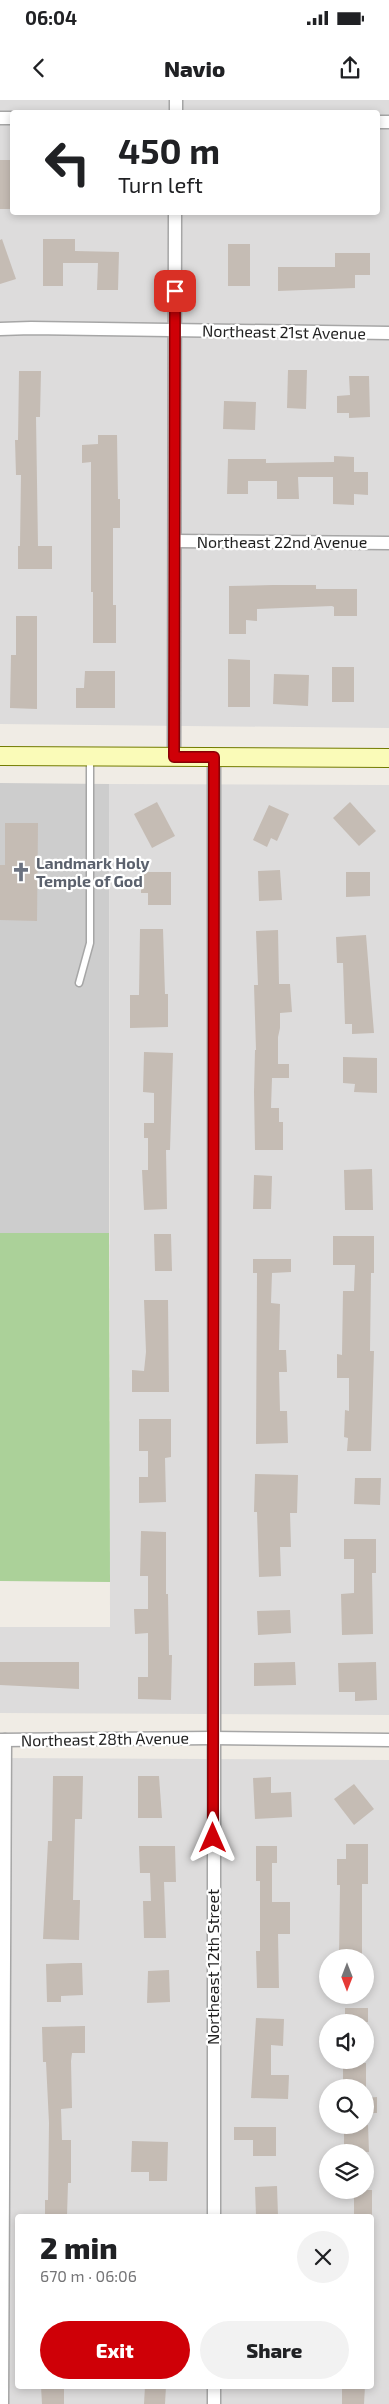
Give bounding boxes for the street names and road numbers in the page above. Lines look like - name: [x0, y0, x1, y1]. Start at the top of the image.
- street label: Northeast 21st Avenue: [202, 321, 366, 342]
- street label: Northeast 22nd Avenue: [197, 532, 367, 551]
- street label: Northeast 28th Avenue: [21, 1728, 189, 1749]
- street label: Northeast 12th Street: [203, 1889, 222, 2045]

